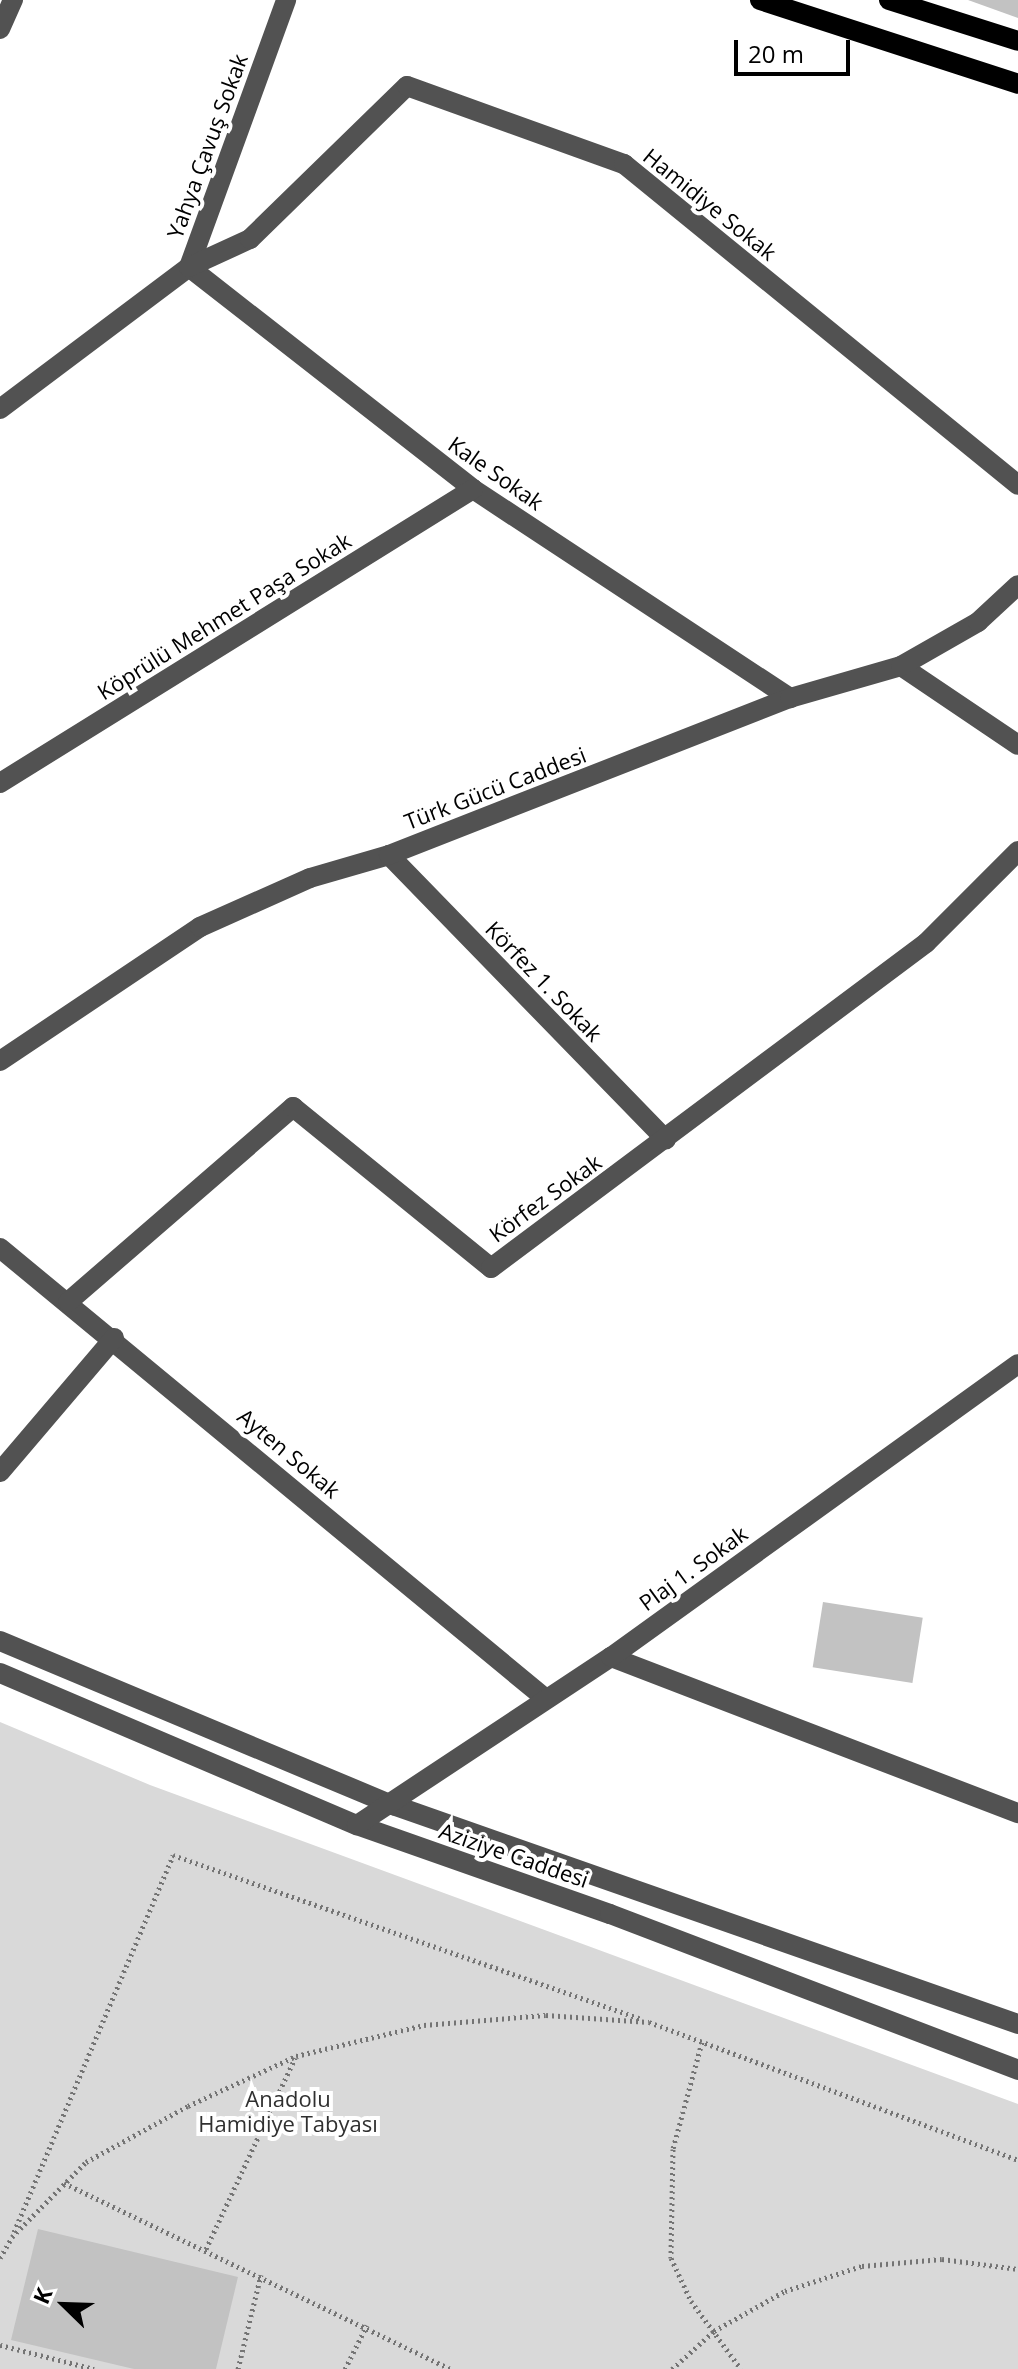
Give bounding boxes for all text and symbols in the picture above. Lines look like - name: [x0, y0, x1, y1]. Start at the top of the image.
- scale bar: [738, 24, 854, 74]
- text: 20 m: [748, 37, 804, 70]
- street label: Yahya Çavuş Sokak: [161, 50, 253, 242]
- street label: Hamidiye Sokak: [638, 142, 782, 266]
- street label: Kale Sokak: [443, 431, 549, 515]
- street label: Köprülü Mehmet Paşa Sokak: [92, 527, 356, 705]
- street label: Türk Gücü Caddesi: [400, 741, 590, 835]
- street label: Körfez 1. Sokak: [480, 916, 608, 1046]
- street label: Körfez Sokak: [484, 1148, 606, 1248]
- street label: Ayten Sokak: [233, 1403, 345, 1503]
- street label: Plaj 1. Sokak: [634, 1520, 752, 1616]
- street label: Aziziye Caddesi: [436, 1817, 592, 1893]
- park label: Anadolu Hamidiye Tabyası: [198, 2085, 378, 2136]
- north arrow: [24, 2265, 104, 2345]
- text: K: [25, 2283, 59, 2308]

